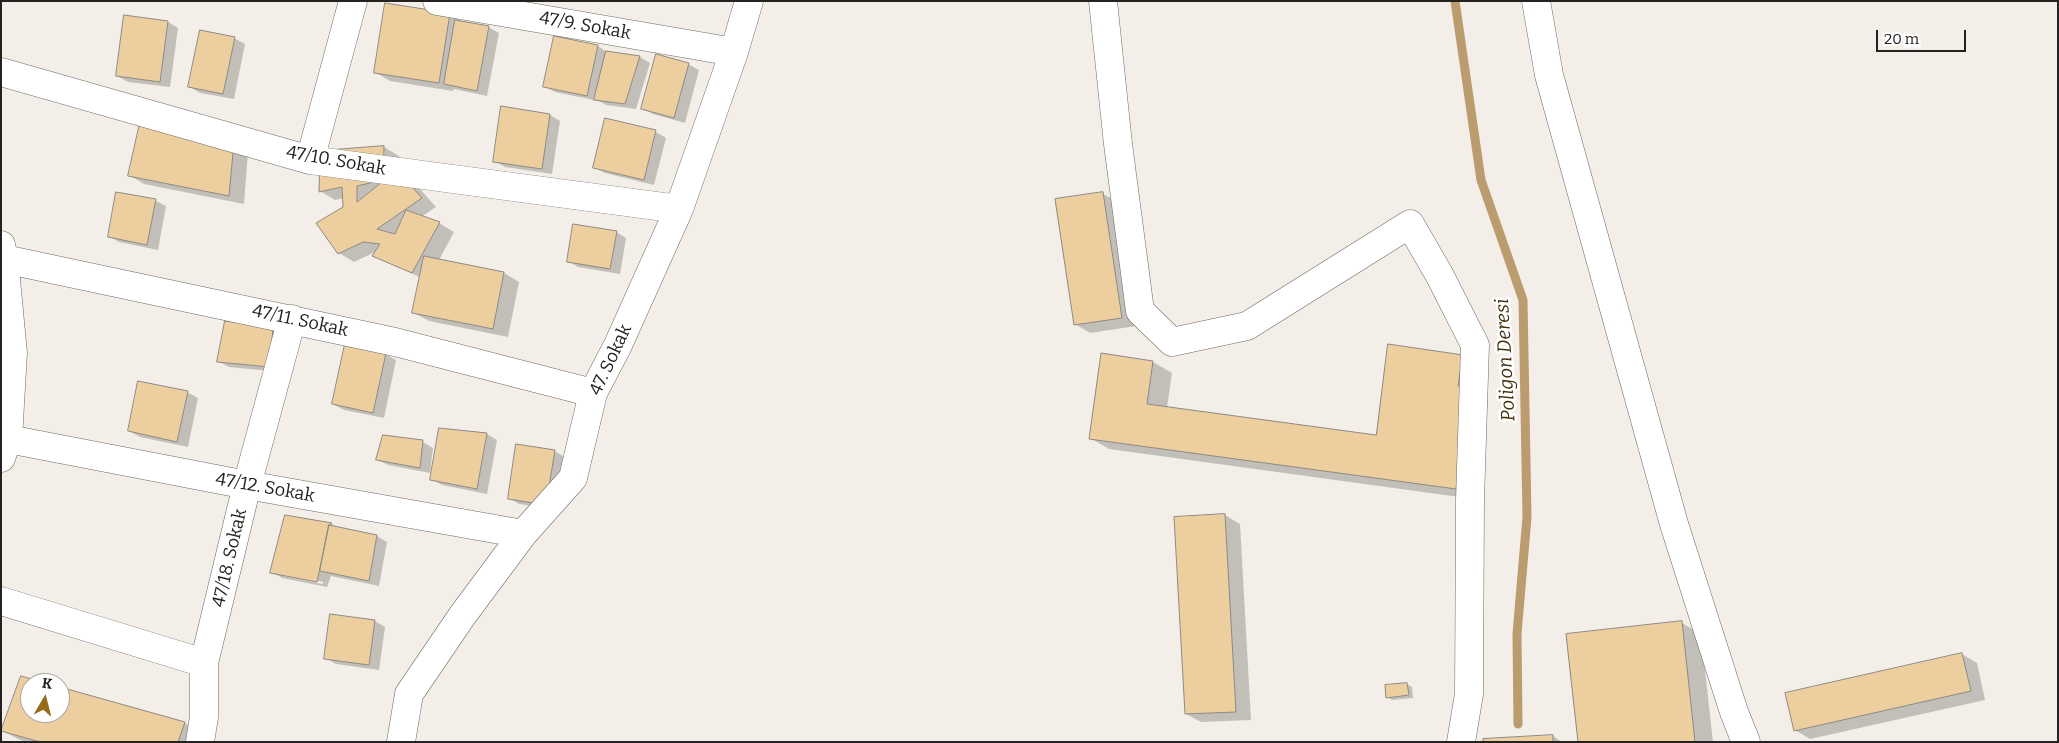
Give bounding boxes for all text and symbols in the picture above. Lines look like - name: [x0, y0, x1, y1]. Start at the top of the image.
- street label: 47/9. Sokak: [538, 7, 632, 45]
- scale bar: [1879, 20, 1969, 52]
- text: 20 m: [1884, 30, 1919, 48]
- street label: 47/10. Sokak: [284, 142, 388, 180]
- water label: Poligon Deresi: [1491, 298, 1521, 422]
- street label: 47/11. Sokak: [250, 300, 350, 342]
- street label: 47. Sokak: [585, 321, 637, 399]
- street label: 47/12. Sokak: [214, 469, 316, 507]
- street label: 47/18. Sokak: [208, 507, 252, 609]
- north arrow: [20, 673, 70, 723]
- text: K: [41, 675, 53, 693]

